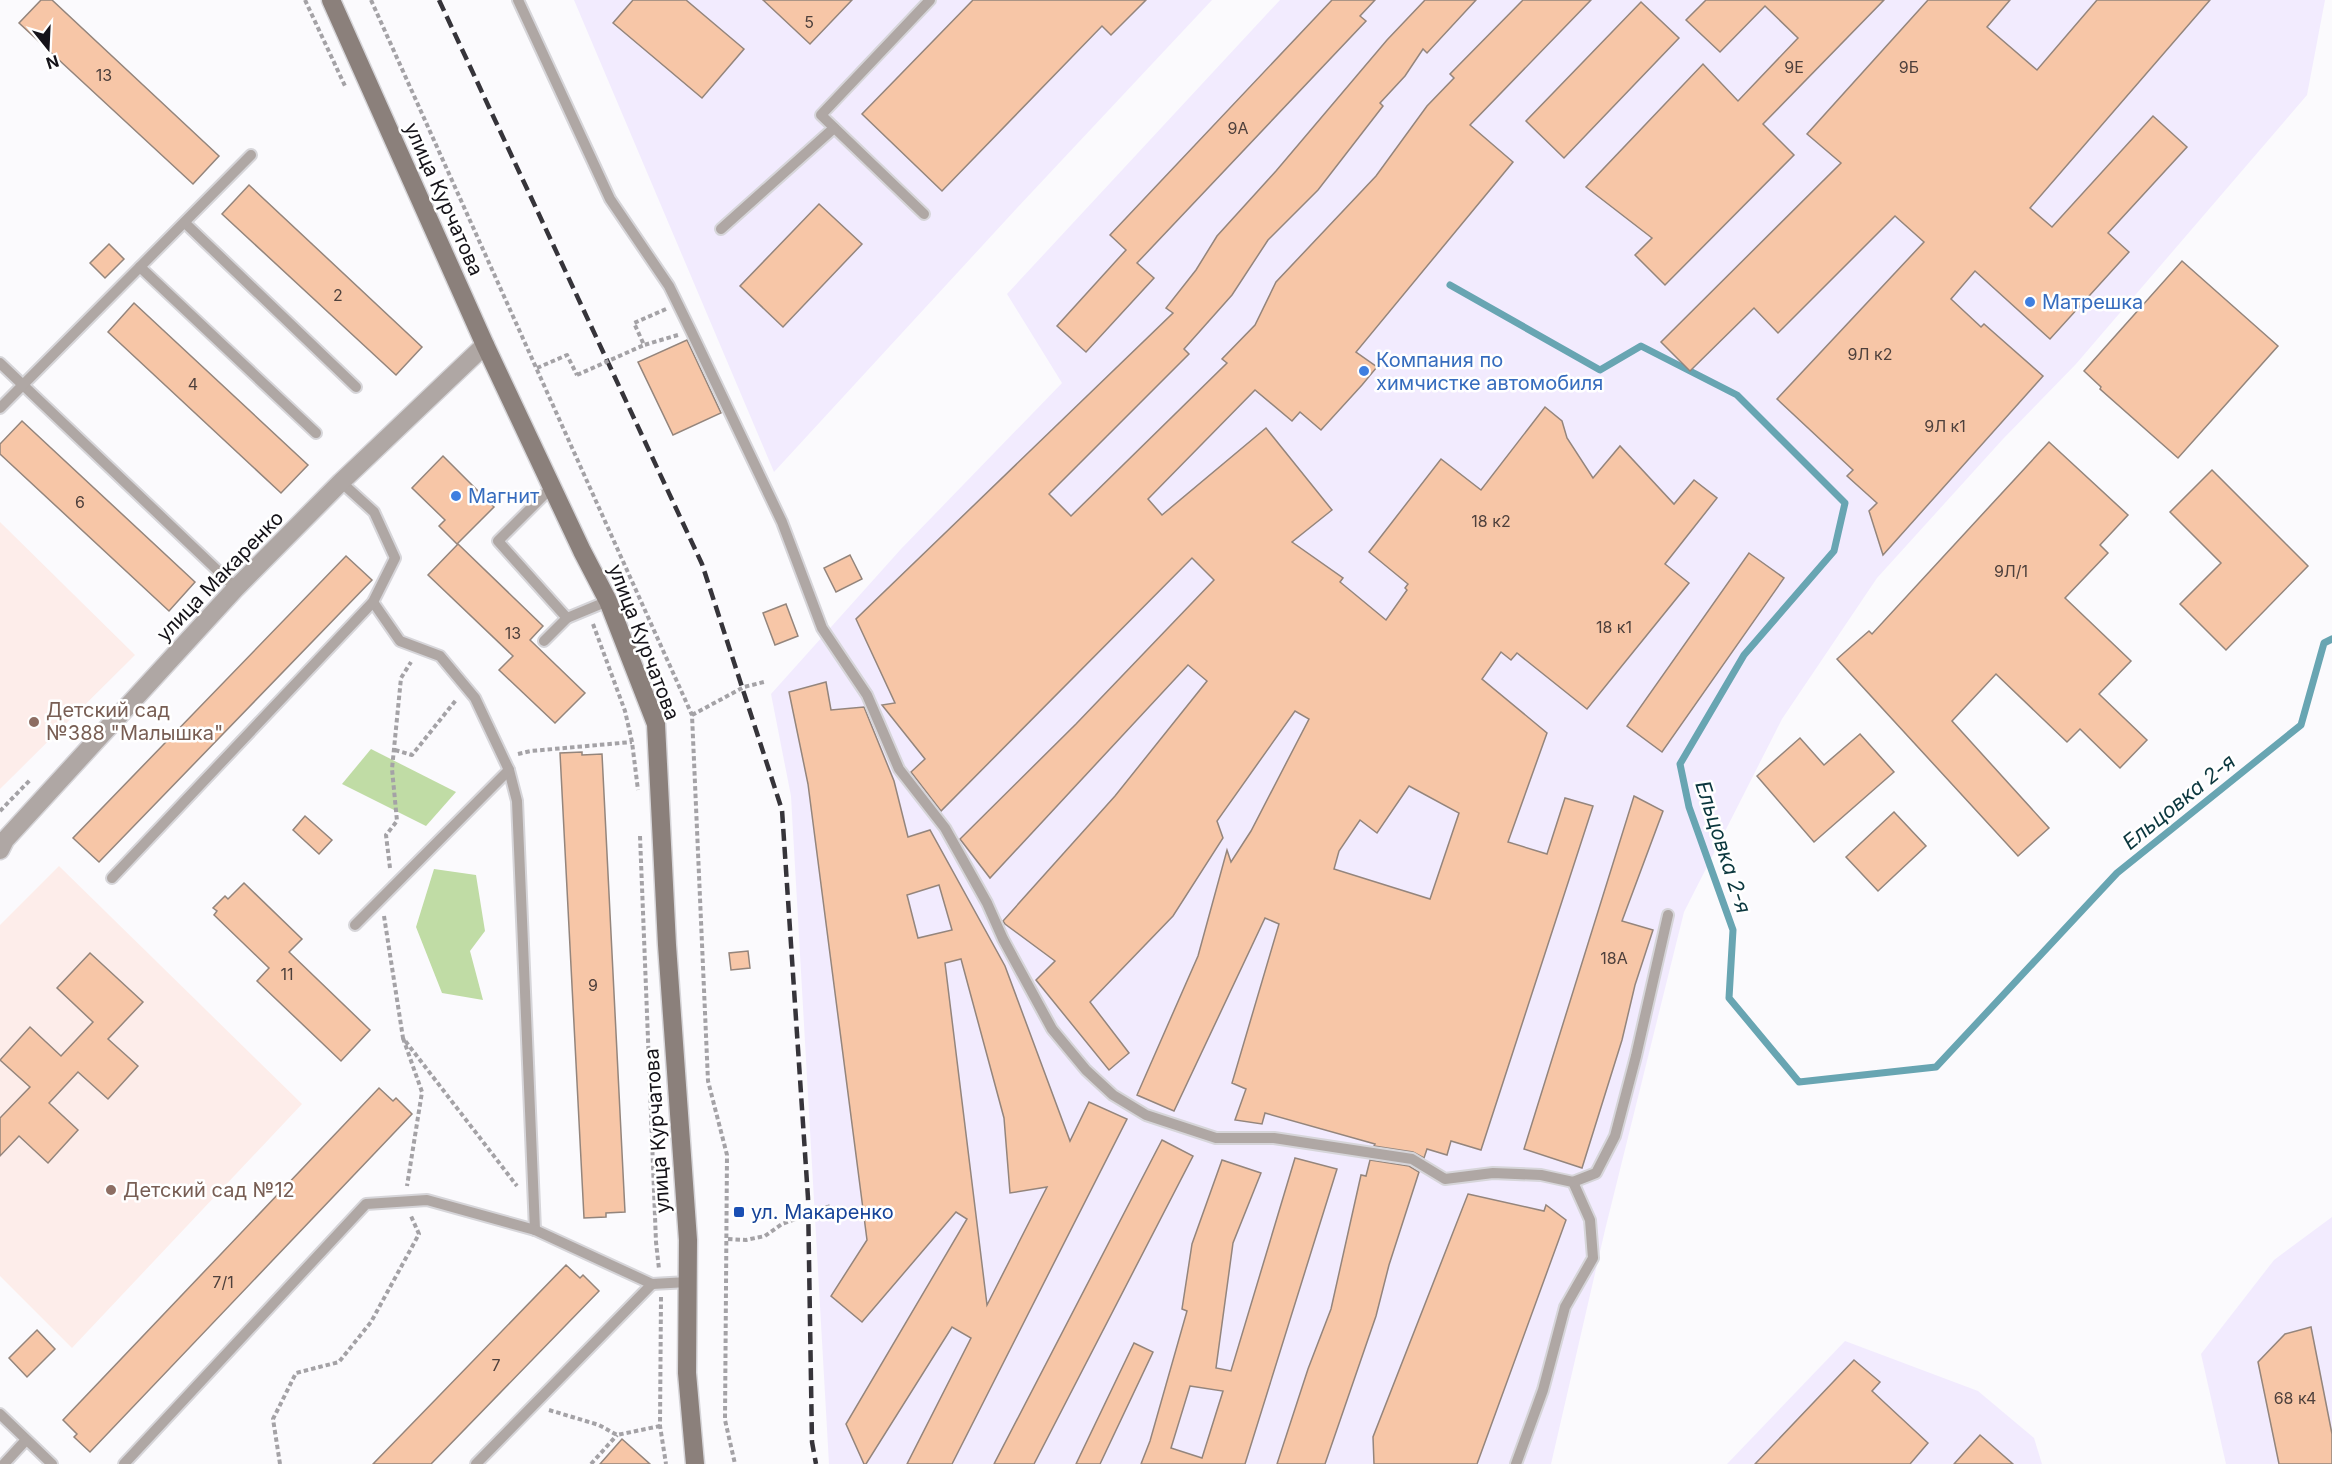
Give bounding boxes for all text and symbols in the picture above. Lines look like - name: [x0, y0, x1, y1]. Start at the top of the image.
- house number: 5: [804, 12, 814, 32]
- north arrow: [18, 18, 78, 78]
- text: N: [44, 51, 62, 74]
- house number: 9Е: [1784, 57, 1804, 77]
- house number: 9Б: [1899, 57, 1919, 77]
- house number: 13: [96, 65, 112, 85]
- house number: 9А: [1228, 118, 1248, 138]
- street label: улица Курчатова: [399, 119, 489, 279]
- house number: 2: [333, 285, 343, 305]
- place label: Матрешка: [2042, 290, 2143, 314]
- marker: Матрешка: [2023, 295, 2037, 309]
- house number: 9Л к2: [1848, 344, 1892, 364]
- place label: Компания по химчистке автомобиля: [1376, 348, 1603, 395]
- marker: Компания по химчистке автомобиля: [1357, 364, 1371, 378]
- house number: 4: [188, 374, 198, 394]
- house number: 9Л к1: [1924, 416, 1966, 436]
- place label: Магнит: [468, 484, 540, 508]
- marker: Магнит: [449, 489, 463, 503]
- house number: 6: [75, 492, 85, 512]
- street label: улица Макаренко: [152, 506, 288, 646]
- house number: 18 к2: [1471, 511, 1511, 531]
- street label: улица Курчатова: [603, 561, 685, 723]
- house number: 9Л/1: [1994, 561, 2028, 581]
- house number: 18 к1: [1596, 617, 1632, 637]
- house number: 13: [505, 623, 521, 643]
- place label: Детский сад №388 "Малышка": [46, 698, 223, 745]
- marker: Детский сад №388 "Малышка": [27, 715, 41, 729]
- water label: Ельцовка 2-я: [2117, 749, 2240, 855]
- water label: Ельцовка 2-я: [1690, 777, 1757, 916]
- house number: 18А: [1600, 948, 1628, 968]
- house number: 11: [280, 964, 294, 984]
- house number: 9: [588, 975, 598, 995]
- street label: улица Курчатова: [639, 1048, 675, 1214]
- place label: Детский сад №12: [123, 1178, 295, 1202]
- marker: Детский сад №12: [104, 1183, 118, 1197]
- place label: ул. Макаренко: [751, 1200, 894, 1224]
- marker: ул. Макаренко: [732, 1205, 746, 1219]
- house number: 7/1: [212, 1272, 234, 1292]
- house number: 7: [491, 1355, 501, 1375]
- house number: 68 к4: [2274, 1388, 2316, 1408]

